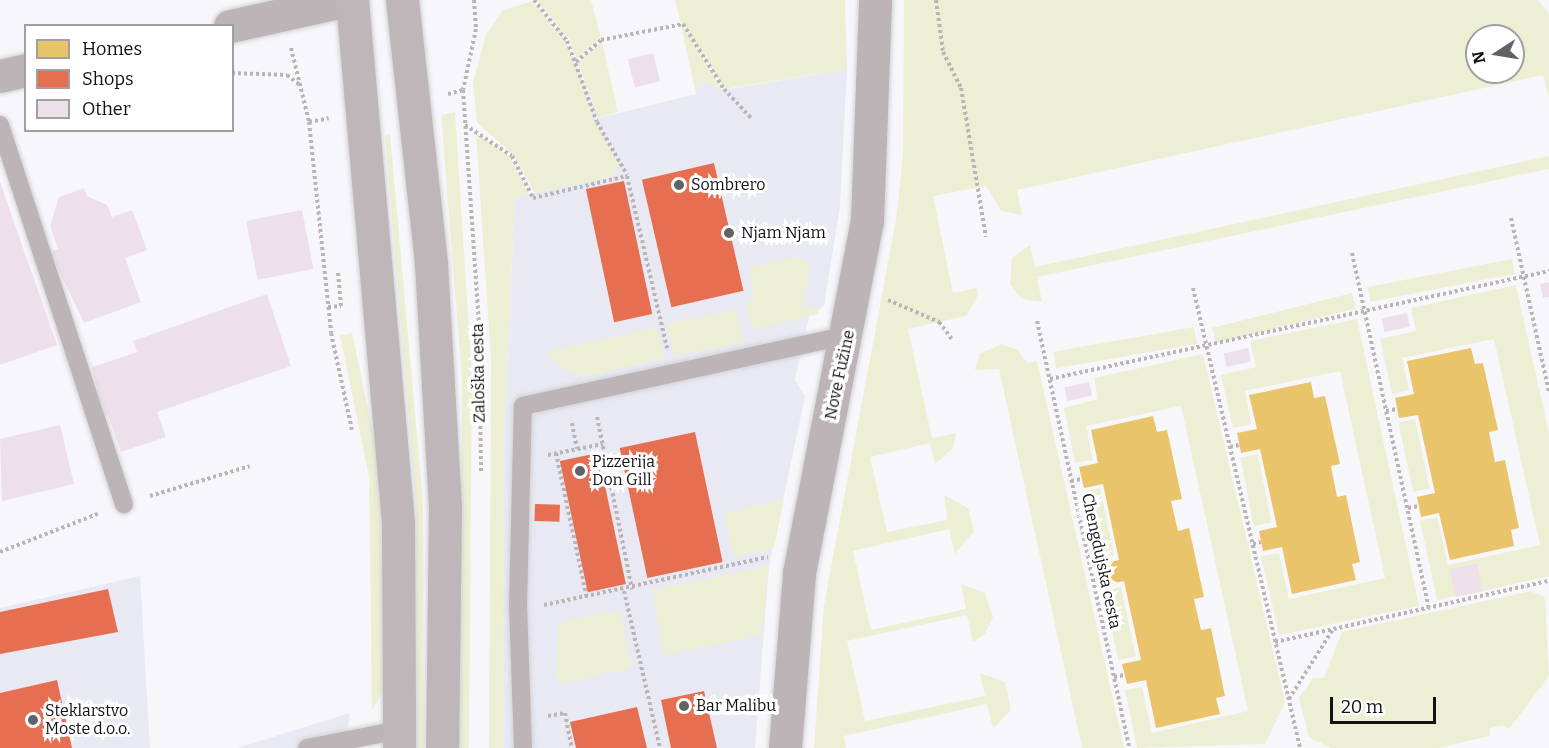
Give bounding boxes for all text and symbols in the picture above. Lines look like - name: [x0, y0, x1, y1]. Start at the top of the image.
- legend: [24, 24, 234, 132]
- north arrow: [1465, 24, 1525, 84]
- text: Homes: [82, 38, 142, 60]
- text: N: [1468, 49, 1489, 65]
- text: Shops: [82, 68, 134, 90]
- text: Other: [82, 98, 131, 120]
- place label: Sombrero: [691, 175, 765, 195]
- marker: Sombrero: [672, 178, 686, 192]
- place label: Njam Njam: [741, 223, 826, 243]
- marker: Njam Njam: [722, 226, 736, 240]
- street label: Zaloška cesta: [469, 323, 489, 423]
- street label: Nove Fužine: [821, 328, 859, 422]
- place label: Pizzerija Don Gill: [592, 452, 655, 490]
- marker: Pizzerija Don Gill: [573, 464, 587, 478]
- street label: Chengdujska cesta: [1077, 491, 1125, 631]
- scale bar: [1333, 685, 1440, 723]
- place label: Bar Malibu: [696, 696, 776, 716]
- text: 20 m: [1341, 696, 1383, 718]
- marker: Bar Malibu: [677, 699, 691, 713]
- place label: Steklarstvo Moste d.o.o.: [45, 701, 130, 739]
- marker: Steklarstvo Moste d.o.o.: [26, 713, 40, 727]

